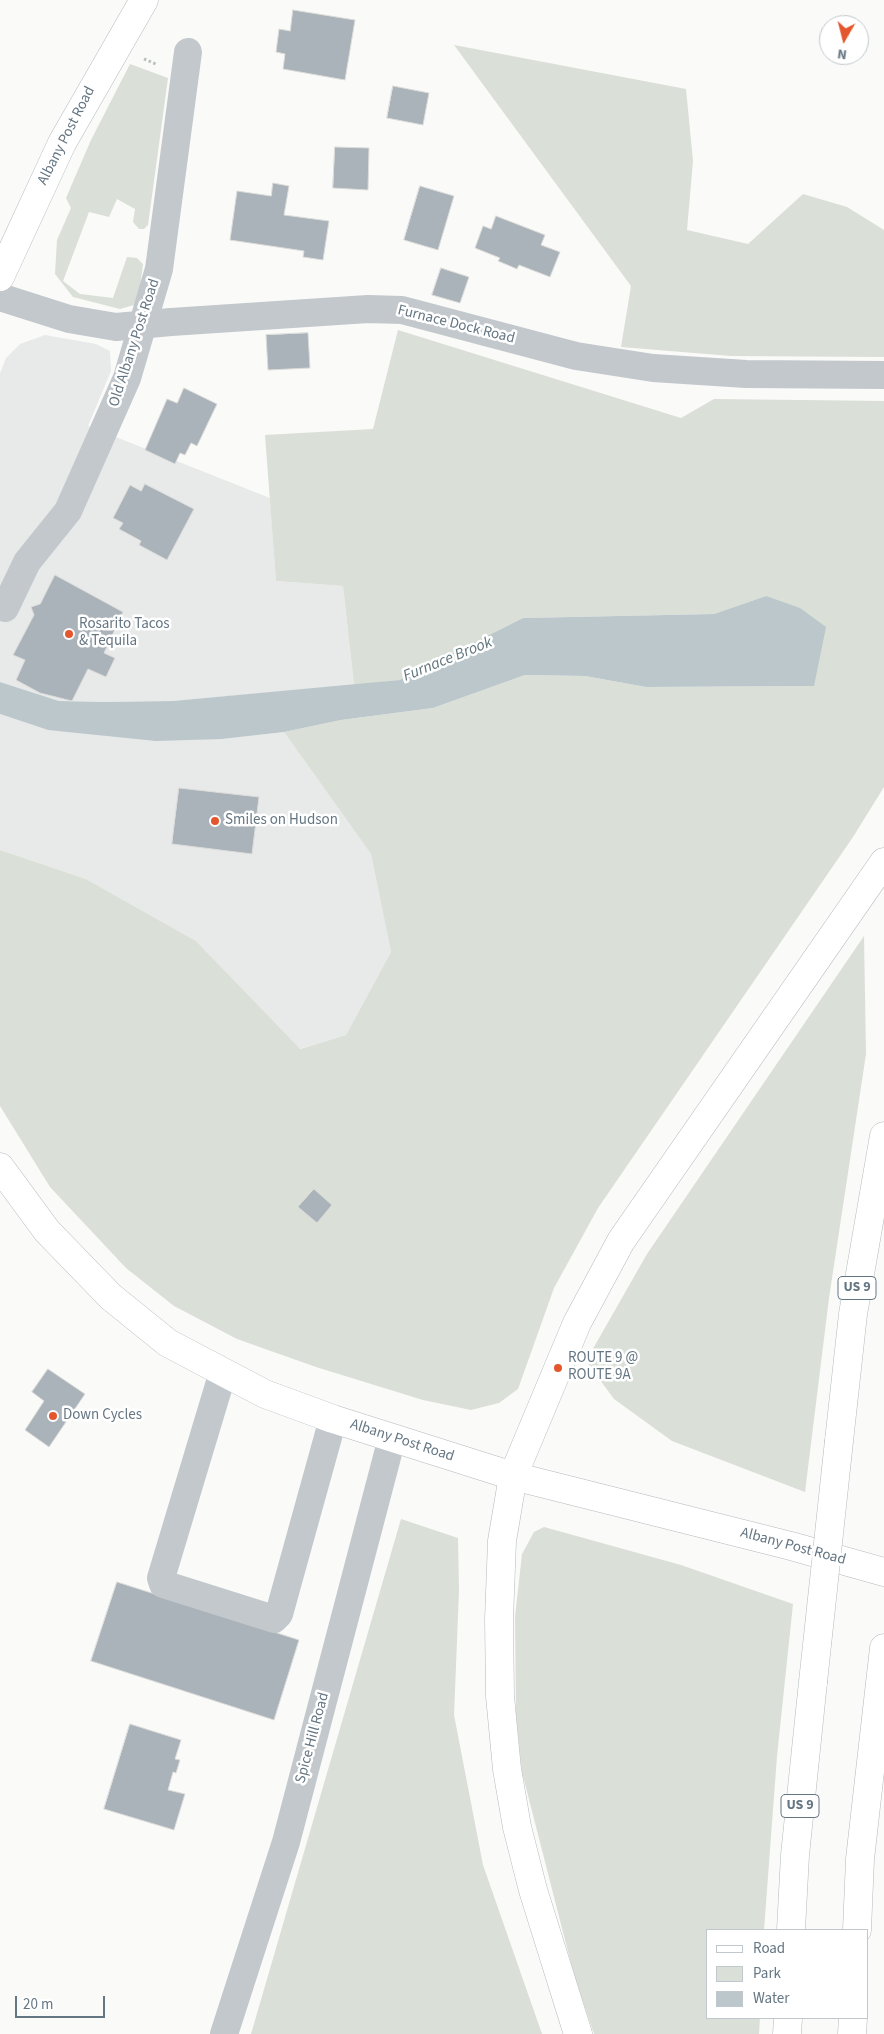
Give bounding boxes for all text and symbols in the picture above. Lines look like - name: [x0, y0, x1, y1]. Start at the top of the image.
- north arrow: [819, 15, 869, 65]
- text: N: [836, 43, 848, 64]
- street label: Albany Post Road: [34, 84, 100, 188]
- street label: Old Albany Post Road: [106, 277, 164, 409]
- street label: Furnace Dock Road: [396, 302, 516, 348]
- place label: Rosarito Tacos & Tequila: [79, 616, 170, 651]
- marker: Rosarito Tacos & Tequila: [63, 628, 75, 640]
- water label: Furnace Brook: [401, 633, 495, 687]
- place label: Smiles on Hudson: [225, 812, 338, 830]
- marker: Smiles on Hudson: [209, 815, 221, 827]
- road number: US 9: [838, 1276, 876, 1300]
- place label: ROUTE 9 @ ROUTE 9A: [568, 1350, 638, 1385]
- marker: ROUTE 9 @ ROUTE 9A: [552, 1362, 564, 1374]
- place label: Down Cycles: [63, 1407, 142, 1425]
- marker: Down Cycles: [47, 1410, 59, 1422]
- street label: Albany Post Road: [348, 1416, 456, 1466]
- street label: Albany Post Road: [738, 1524, 848, 1570]
- street label: Spice Hill Road: [292, 1691, 334, 1785]
- road number: US 9: [781, 1794, 819, 1818]
- legend: [706, 1929, 869, 2019]
- text: Road: [753, 1938, 785, 1959]
- text: Park: [753, 1963, 781, 1984]
- scale bar: [18, 1986, 108, 2018]
- text: Water: [753, 1988, 789, 2009]
- text: 20 m: [23, 1994, 53, 2015]

